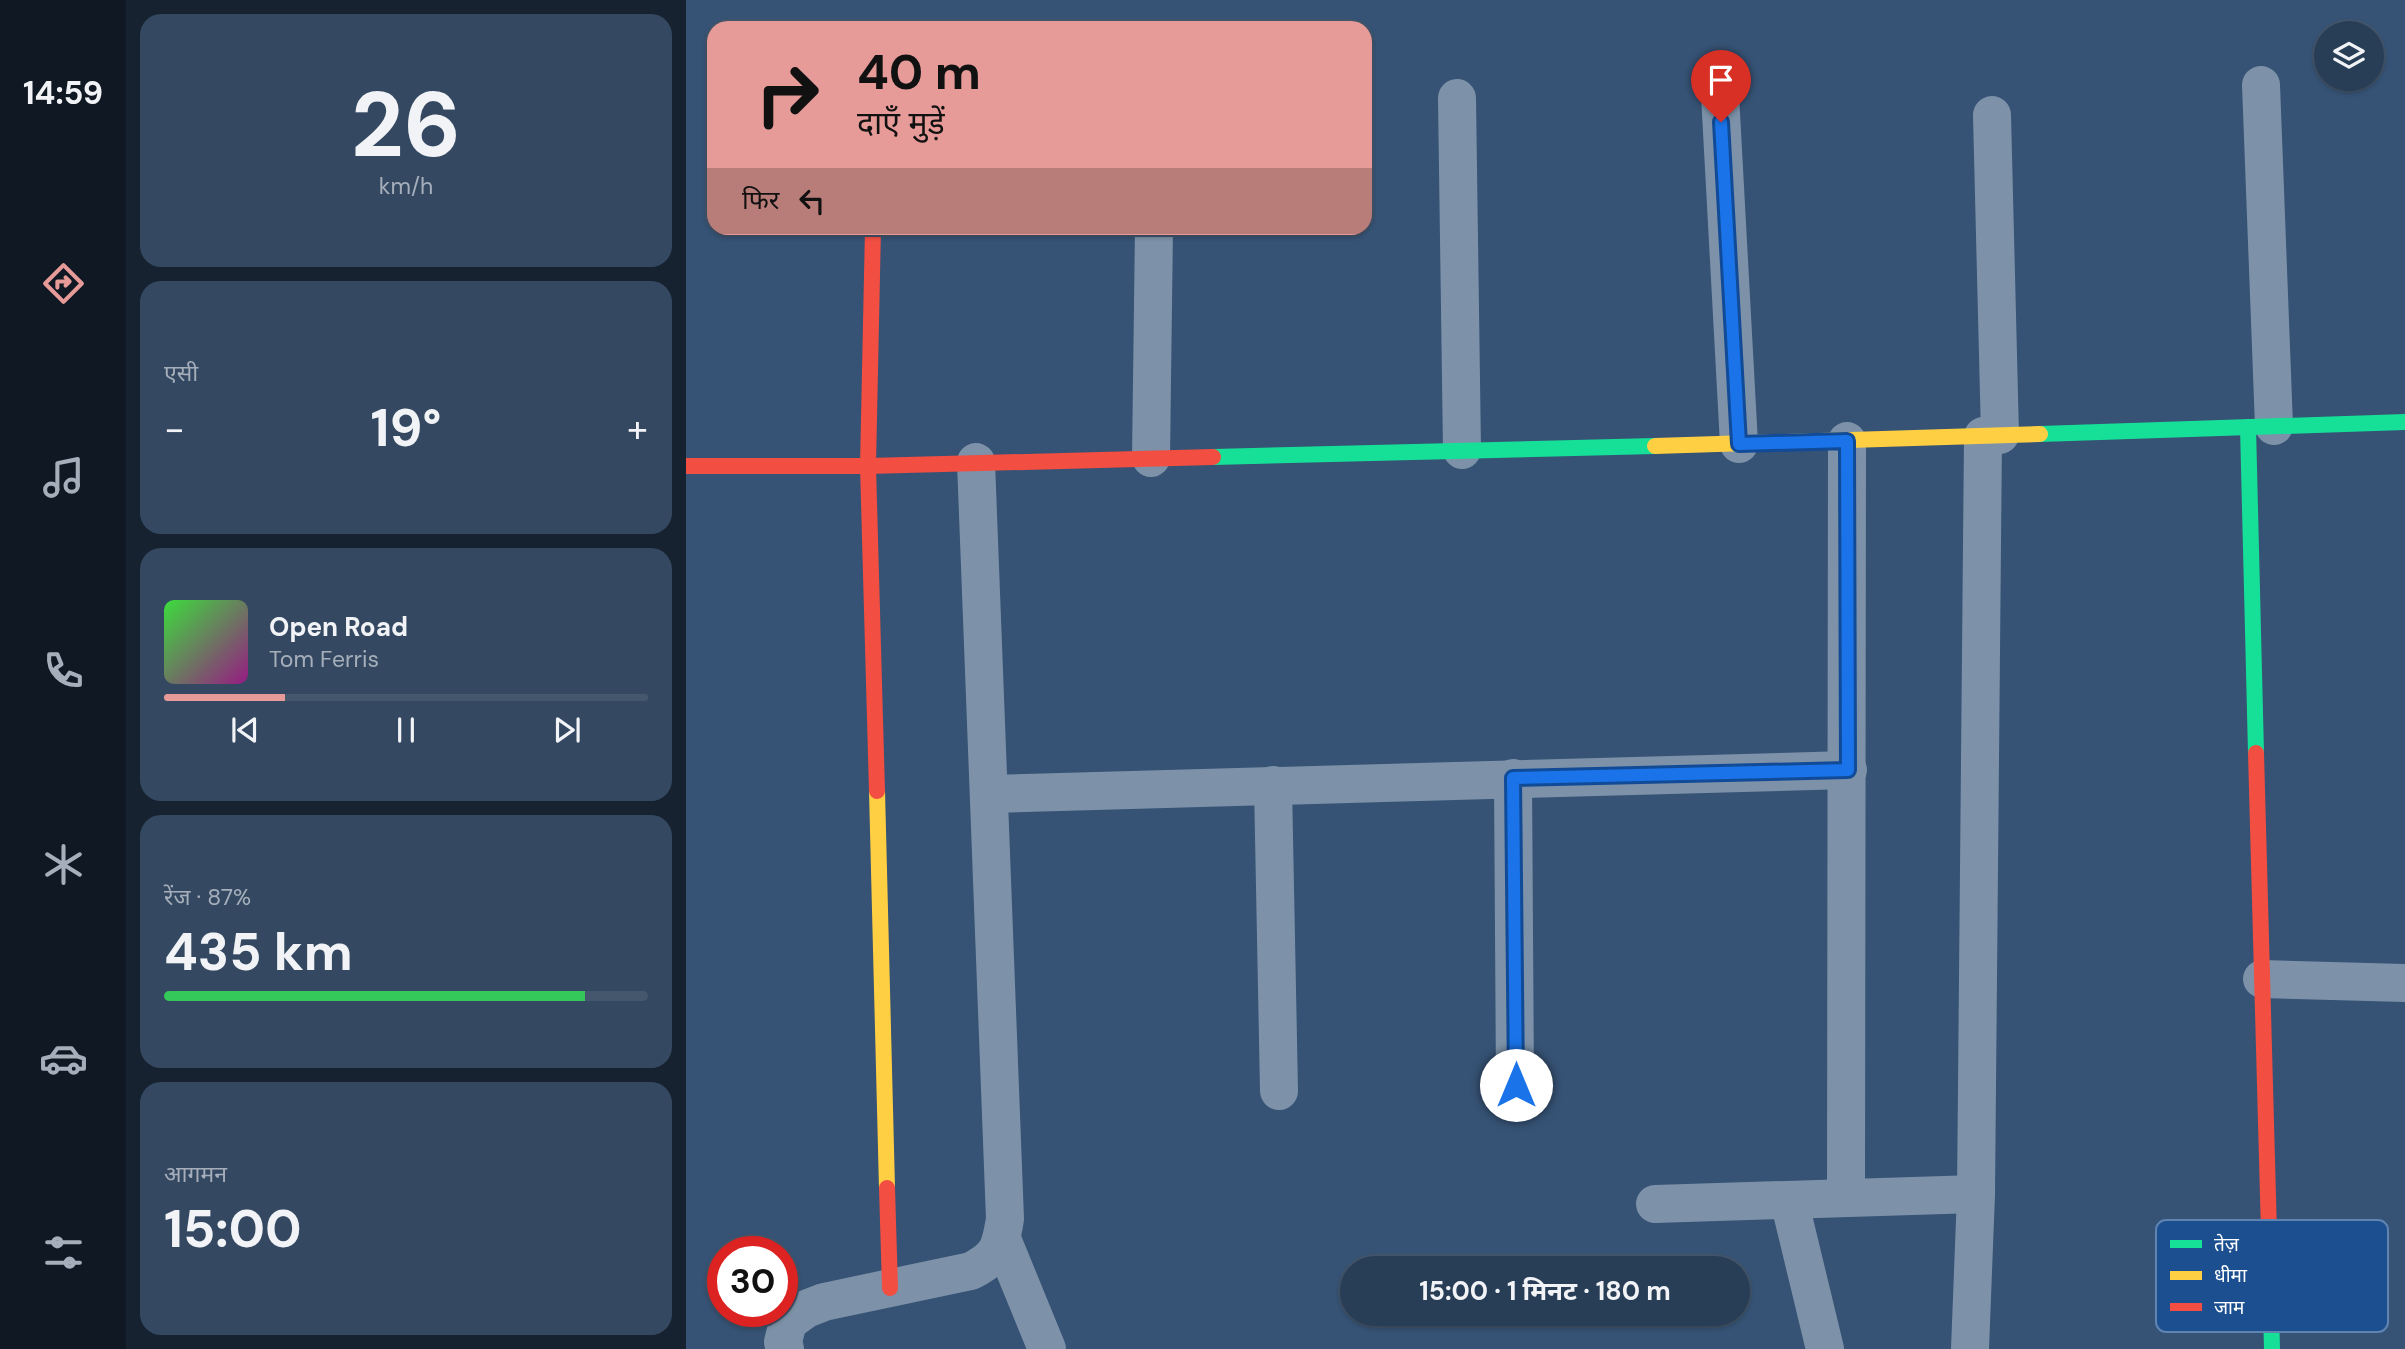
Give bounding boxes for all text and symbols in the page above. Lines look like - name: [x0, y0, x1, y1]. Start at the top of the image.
- map controls: [2314, 21, 2384, 91]
- button: layers: [2314, 21, 2384, 91]
- text: 40 m: [857, 40, 981, 104]
- icon: right: [742, 49, 833, 140]
- pin: [1691, 50, 1751, 122]
- icon: arrive: [1702, 61, 1740, 99]
- text: 26: [351, 66, 461, 184]
- text: 14:59: [23, 72, 103, 114]
- text: दाएँ मुड़ें: [857, 102, 945, 144]
- text: km/h: [379, 171, 433, 201]
- icon: left: [793, 182, 831, 220]
- text: फिर: [742, 183, 779, 217]
- icon: directions: [39, 259, 88, 308]
- text: एसी: [164, 358, 198, 388]
- text: 19°: [371, 394, 441, 462]
- text: −: [164, 404, 185, 454]
- text: +: [627, 404, 648, 454]
- icon: music: [39, 453, 88, 502]
- text: Open Road: [269, 610, 408, 644]
- text: Tom Ferris: [269, 644, 379, 674]
- icon: phone: [39, 646, 88, 695]
- icon: previous: [226, 711, 264, 749]
- icon: pause: [387, 711, 425, 749]
- icon: next: [548, 711, 586, 749]
- icon: climate: [39, 840, 88, 889]
- text: रेंज · 87%: [164, 882, 251, 912]
- text: 435 km: [164, 918, 353, 986]
- icon: car: [39, 1034, 88, 1083]
- position arrow: [1479, 1048, 1553, 1122]
- text: आगमन: [164, 1159, 227, 1189]
- text: 15:00: [164, 1195, 302, 1263]
- legend: [2156, 1220, 2388, 1332]
- icon: filters: [39, 1228, 88, 1277]
- text: तेज़: [2214, 1232, 2240, 1257]
- speed limit sign: 30: [707, 1236, 798, 1327]
- text: धीमा: [2214, 1263, 2248, 1288]
- text: 15:00 · 1 मिनट · 180 m: [1419, 1274, 1671, 1308]
- text: जाम: [2214, 1295, 2245, 1320]

